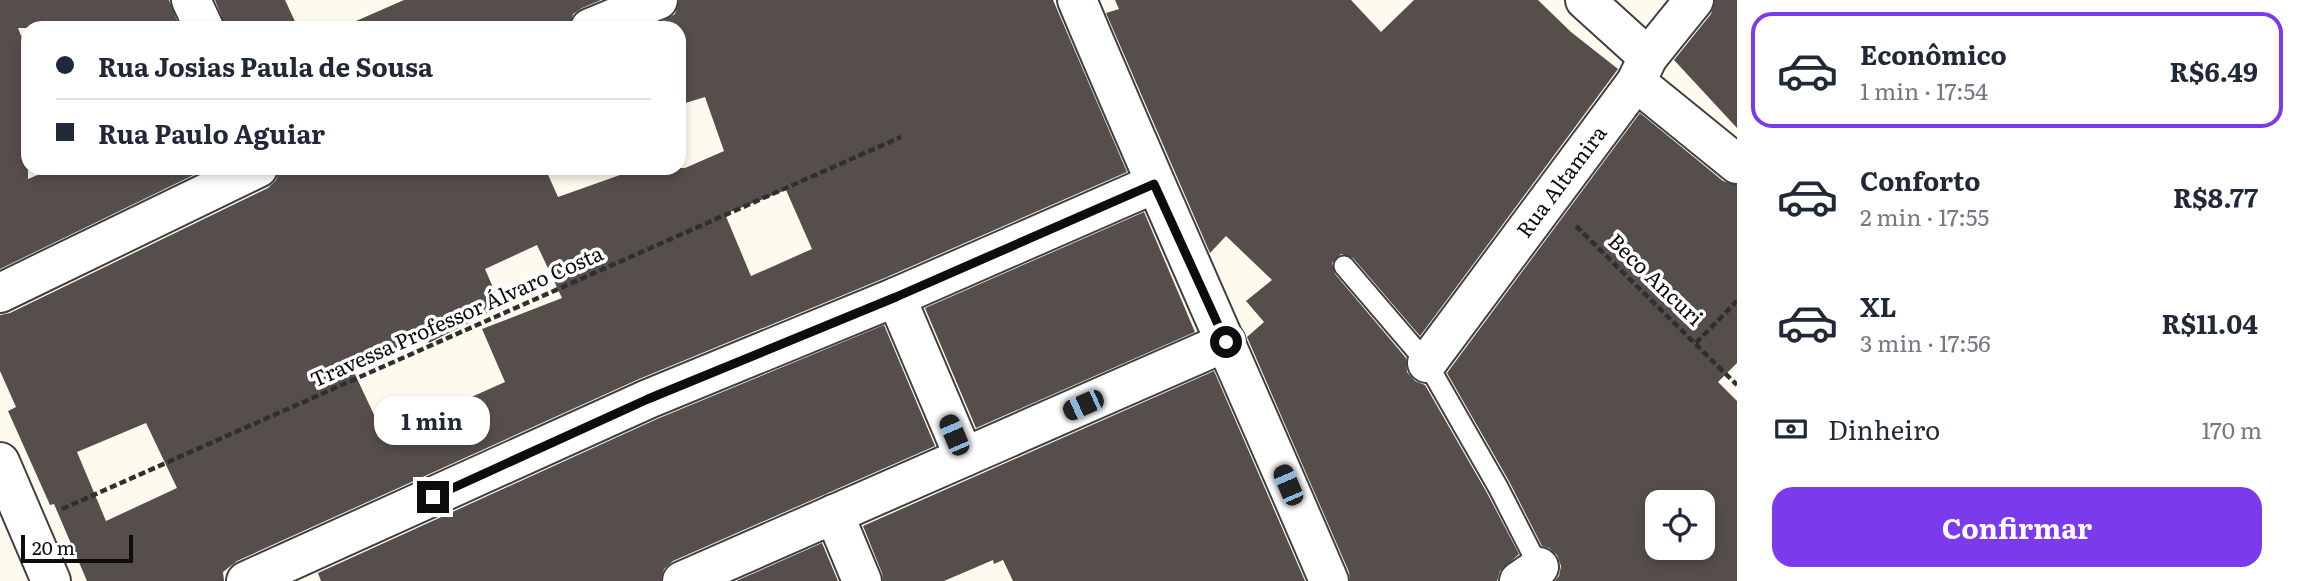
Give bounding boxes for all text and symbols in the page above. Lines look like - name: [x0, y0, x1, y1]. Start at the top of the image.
- text: Econômico: [1860, 34, 2007, 73]
- icon: car: [1776, 39, 1839, 102]
- text: Rua Josias Paula de Sousa: [98, 46, 433, 85]
- text: R$6.49: [2170, 51, 2258, 90]
- text: 1 min · 17:54: [1860, 73, 1988, 107]
- text: Rua Paulo Aguiar: [98, 113, 325, 152]
- street label: Rua Altamira: [1507, 117, 1613, 243]
- text: Conforto: [1860, 160, 1980, 199]
- icon: car: [1776, 165, 1839, 228]
- text: R$8.77: [2173, 177, 2258, 216]
- text: 2 min · 17:55: [1860, 199, 1989, 233]
- street label: Beco Ancuri: [1602, 225, 1711, 331]
- street label: Travessa Professor Álvaro Costa: [305, 236, 608, 393]
- text: XL: [1860, 286, 1897, 325]
- icon: car: [1776, 291, 1839, 354]
- text: R$11.04: [2161, 303, 2258, 342]
- text: 3 min · 17:56: [1860, 325, 1991, 359]
- route start: [1210, 326, 1242, 358]
- car: [1060, 387, 1107, 423]
- callout: 1 min: [375, 396, 491, 444]
- text: 1 min: [401, 403, 463, 437]
- text: Dinheiro: [1828, 409, 1940, 448]
- icon: cash: [1772, 410, 1810, 448]
- car: [937, 412, 972, 458]
- text: 170 m: [2201, 412, 2262, 446]
- car: [1271, 462, 1306, 508]
- route end: [417, 481, 449, 513]
- button: Confirmar: [1772, 487, 2262, 567]
- map controls: [1645, 490, 1715, 560]
- button: locate: [1645, 490, 1715, 560]
- scale bar: [21, 532, 133, 564]
- text: 20 m: [32, 533, 75, 561]

